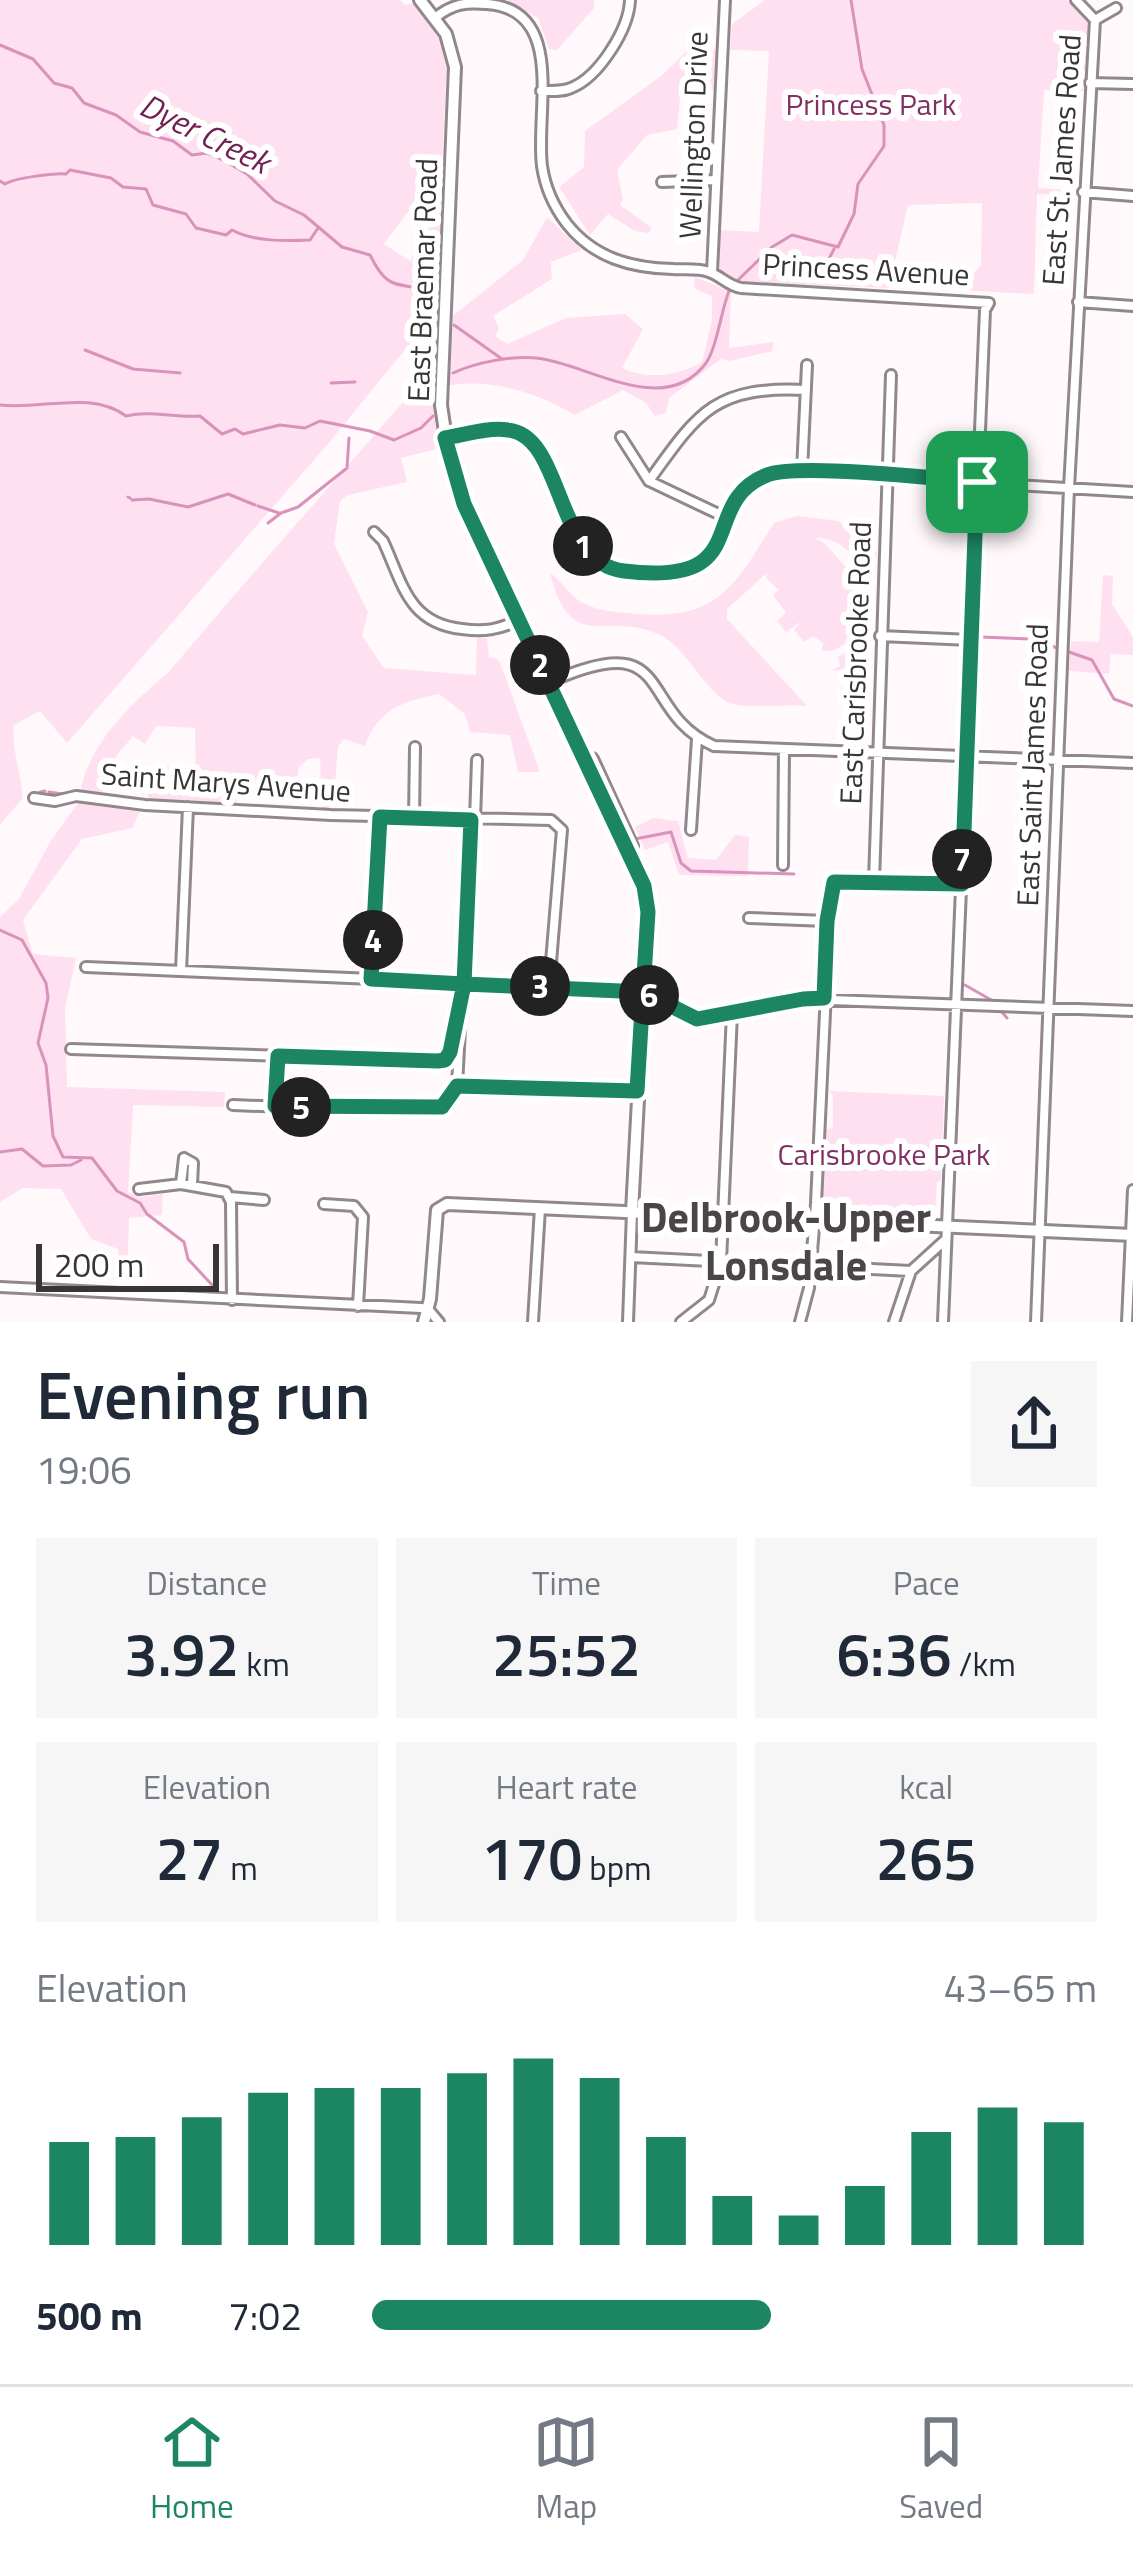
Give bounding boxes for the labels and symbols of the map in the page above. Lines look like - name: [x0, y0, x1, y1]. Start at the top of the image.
- street label: Wellington Drive: [666, 30, 720, 240]
- street label: East St. James Road: [1029, 33, 1093, 287]
- water label: Dyer Creek: [131, 80, 282, 187]
- park label: Princess Park: [786, 81, 956, 127]
- street label: East Braemar Road: [395, 157, 449, 403]
- street label: Princess Avenue: [761, 241, 971, 297]
- pin: [926, 431, 1028, 533]
- pin: 1: [553, 516, 613, 576]
- street label: East Carisbrooke Road: [827, 521, 883, 805]
- street label: East Saint James Road: [1004, 623, 1060, 907]
- pin: 2: [510, 635, 570, 695]
- street label: Saint Marys Avenue: [100, 750, 353, 814]
- pin: 7: [932, 829, 992, 889]
- pin: 4: [343, 910, 403, 970]
- pin: 3: [510, 956, 570, 1016]
- pin: 6: [619, 965, 679, 1025]
- pin: 5: [271, 1077, 331, 1137]
- park label: Carisbrooke Park: [778, 1131, 990, 1177]
- district label: Delbrook-Upper Lonsdale: [641, 1184, 931, 1296]
- scale bar: [36, 1238, 219, 1291]

